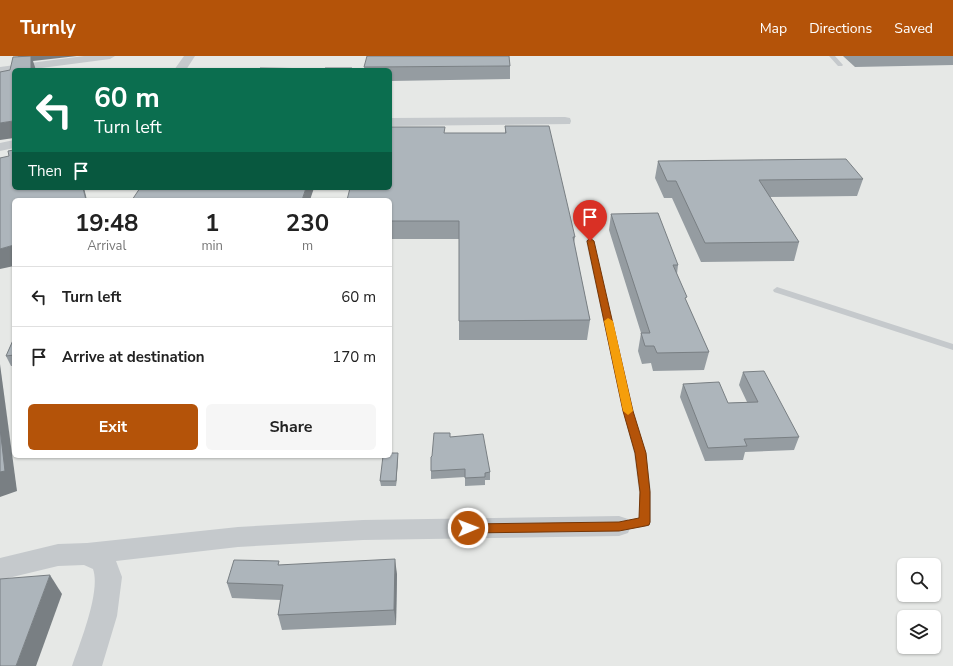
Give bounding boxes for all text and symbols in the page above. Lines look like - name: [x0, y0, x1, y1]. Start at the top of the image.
- text: Turnly: [20, 15, 76, 41]
- text: Map: [760, 19, 787, 38]
- text: Directions: [809, 19, 872, 38]
- text: Saved: [894, 19, 933, 38]
- text: 60 m: [94, 79, 160, 117]
- icon: left: [28, 84, 80, 136]
- text: Turn left: [94, 115, 162, 139]
- icon: arrive: [70, 160, 92, 182]
- text: Then: [28, 161, 62, 181]
- pin: [573, 200, 607, 241]
- icon: arrive: [579, 206, 601, 228]
- text: 19:48: [75, 207, 138, 239]
- text: 1: [205, 207, 219, 239]
- text: 230: [286, 207, 329, 239]
- text: Arrival: [87, 237, 126, 255]
- text: min: [201, 237, 223, 255]
- text: m: [302, 237, 313, 255]
- icon: left: [28, 286, 50, 308]
- text: Turn left: [62, 287, 121, 307]
- text: 60 m: [341, 287, 376, 307]
- icon: arrive: [28, 346, 50, 368]
- text: Arrive at destination: [62, 347, 205, 367]
- text: 170 m: [332, 347, 376, 367]
- button: Exit: [28, 404, 198, 450]
- button: Share: [206, 404, 376, 450]
- position arrow: [447, 507, 489, 549]
- map controls: [897, 558, 941, 654]
- button: search: [897, 558, 941, 602]
- button: layers: [897, 610, 941, 654]

